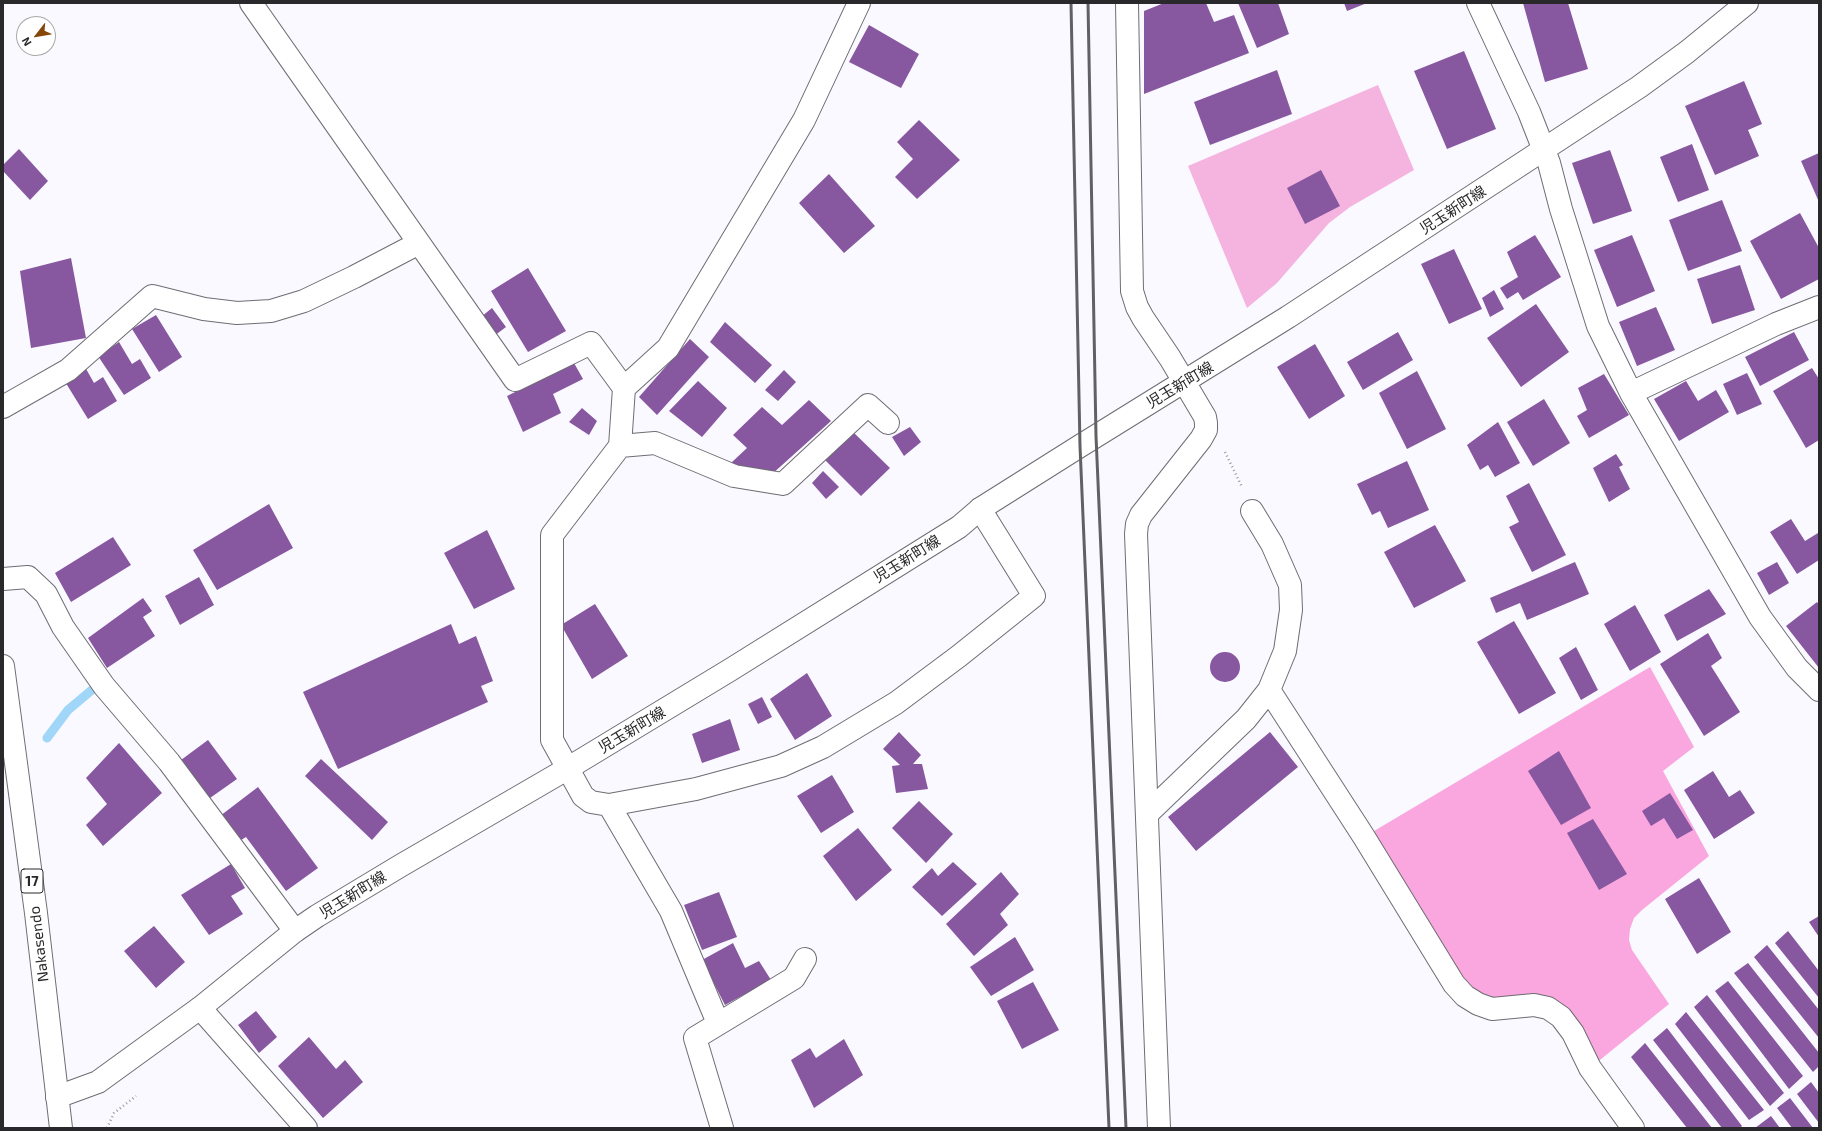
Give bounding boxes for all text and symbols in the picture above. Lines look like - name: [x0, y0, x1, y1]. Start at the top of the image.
- north arrow: [16, 16, 56, 56]
- text: N: [19, 35, 34, 49]
- street label: 児玉新町線: [1417, 182, 1489, 238]
- street label: 児玉新町線: [1143, 358, 1217, 412]
- street label: 児玉新町線: [870, 531, 944, 587]
- street label: 児玉新町線: [595, 703, 669, 757]
- street label: 児玉新町線: [316, 867, 390, 923]
- road number: 17: [21, 869, 43, 893]
- street label: Nakasendo: [25, 905, 53, 983]

